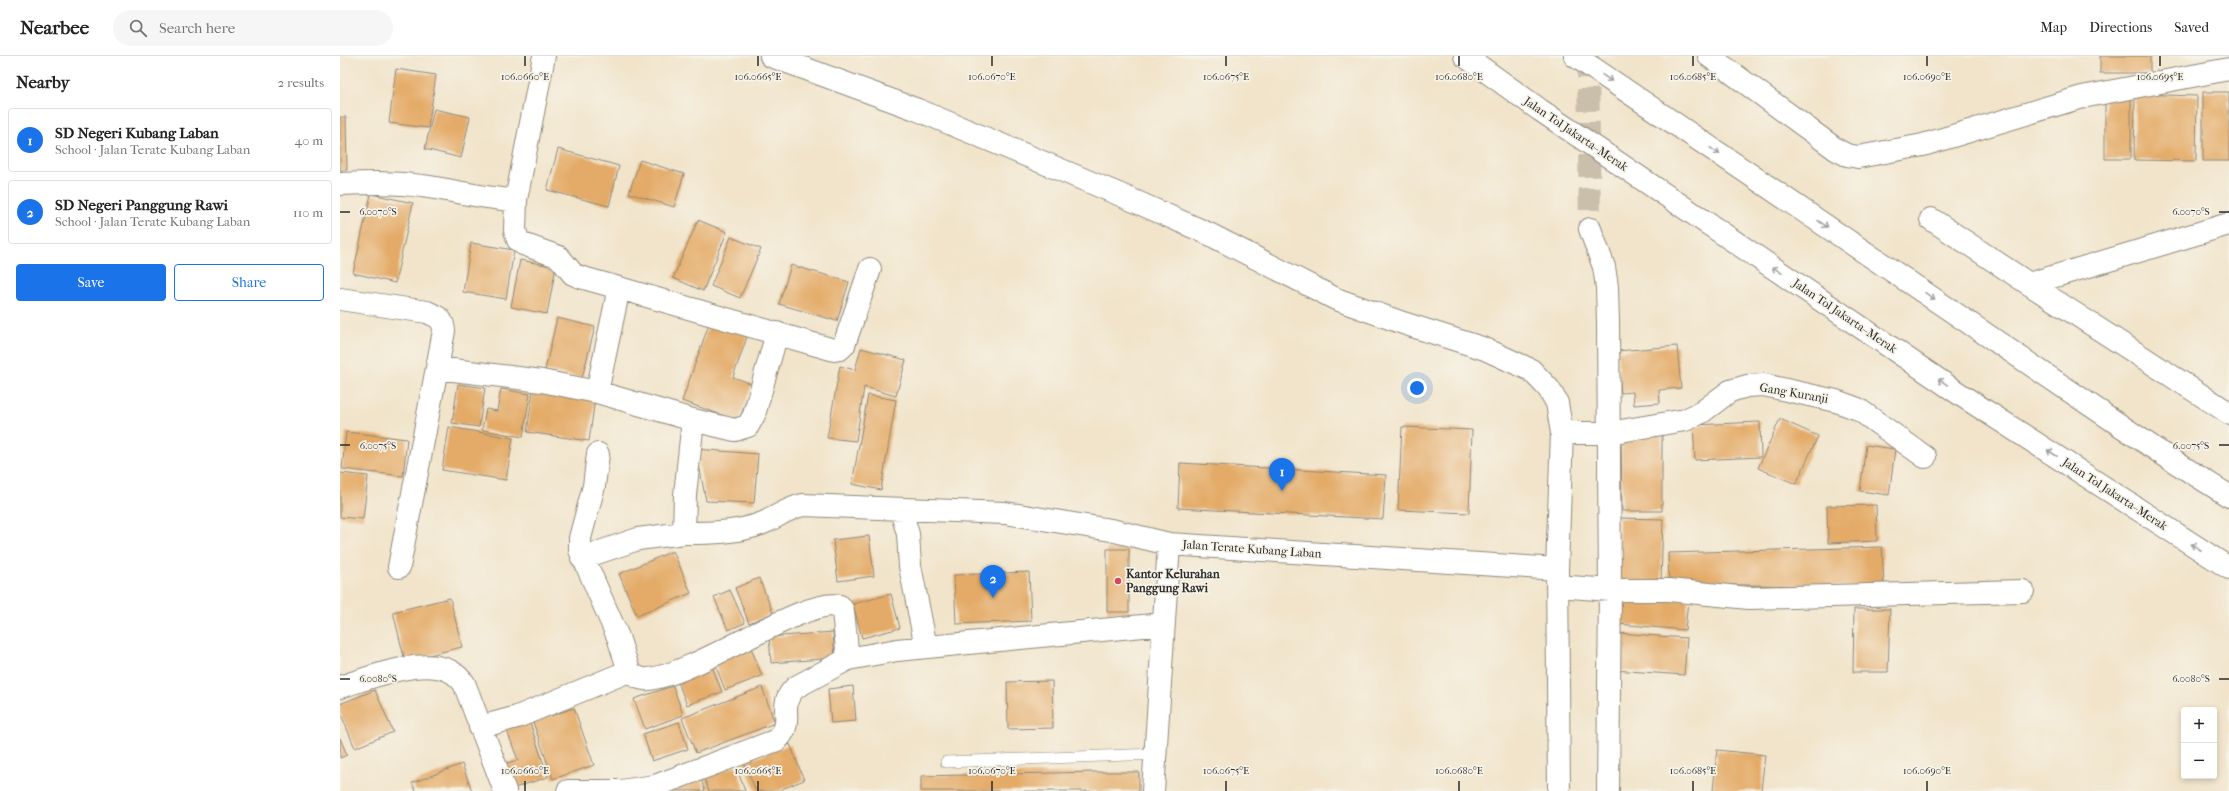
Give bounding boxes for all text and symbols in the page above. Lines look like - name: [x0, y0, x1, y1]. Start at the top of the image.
- search box: [113, 10, 393, 46]
- text: Nearbee: [20, 17, 89, 39]
- icon: search: [127, 17, 149, 39]
- text: Search here: [159, 19, 235, 37]
- text: Map: [2040, 19, 2067, 36]
- text: Directions: [2089, 19, 2152, 36]
- text: Saved: [2174, 19, 2209, 36]
- text: 106.0660°E: [501, 71, 549, 83]
- text: 106.0665°E: [735, 71, 781, 83]
- text: 106.0670°E: [968, 71, 1016, 83]
- text: 106.0675°E: [1203, 71, 1249, 83]
- text: 106.0680°E: [1435, 71, 1483, 83]
- text: 106.0685°E: [1670, 71, 1716, 83]
- text: 106.0690°E: [1903, 71, 1951, 83]
- text: 106.0695°E: [2137, 71, 2183, 83]
- text: Nearby: [16, 72, 70, 92]
- one-way arrow: [1601, 74, 1612, 82]
- text: 2 results: [278, 75, 324, 90]
- street label: Jalan Tol Jakarta–Merak: [1521, 93, 1631, 174]
- text: SD Negeri Kubang Laban: [55, 124, 219, 142]
- text: 1: [28, 133, 32, 148]
- text: 40 m: [295, 133, 323, 148]
- text: School · Jalan Terate Kubang Laban: [55, 142, 250, 157]
- one-way arrow: [1709, 147, 1720, 155]
- text: SD Negeri Panggung Rawi: [55, 196, 228, 214]
- text: 2: [27, 205, 33, 220]
- text: 110 m: [293, 205, 323, 220]
- text: 6.0070°S: [359, 206, 397, 218]
- text: 6.0070°S: [2172, 206, 2210, 218]
- text: School · Jalan Terate Kubang Laban: [55, 214, 250, 229]
- one-way arrow: [1817, 220, 1828, 228]
- button: Save: [16, 264, 166, 301]
- button: Share: [174, 264, 324, 301]
- one-way arrow: [1772, 266, 1783, 274]
- street label: Jalan Tol Jakarta–Merak: [1790, 275, 1900, 356]
- one-way arrow: [1924, 293, 1936, 301]
- your location: [1407, 378, 1427, 398]
- one-way arrow: [1938, 378, 1949, 386]
- street label: Gang Kuranji: [1759, 380, 1830, 406]
- text: 6.0075°S: [360, 440, 396, 452]
- text: 6.0075°S: [2173, 440, 2209, 452]
- one-way arrow: [2046, 449, 2058, 457]
- street label: Jalan Tol Jakarta–Merak: [2059, 454, 2171, 534]
- pin: 1: [1269, 458, 1295, 491]
- street label: Jalan Terate Kubang Laban: [1181, 537, 1322, 561]
- one-way arrow: [2191, 543, 2202, 551]
- pin: 2: [980, 565, 1006, 598]
- place label: Kantor Kelurahan Panggung Rawi: [1126, 567, 1221, 596]
- marker: Kantor Kelurahan Panggung Rawi: [1113, 576, 1123, 586]
- text: 6.0080°S: [359, 673, 397, 685]
- text: 6.0080°S: [2172, 673, 2210, 685]
- map controls: [2181, 707, 2217, 779]
- button: +: [2181, 707, 2217, 743]
- button: −: [2181, 743, 2217, 779]
- text: 106.0660°E: [501, 765, 549, 777]
- text: 106.0665°E: [735, 765, 781, 777]
- text: 106.0670°E: [968, 765, 1016, 777]
- text: 106.0675°E: [1203, 765, 1249, 777]
- text: 106.0680°E: [1435, 765, 1483, 777]
- text: 106.0685°E: [1670, 765, 1716, 777]
- text: 106.0690°E: [1903, 765, 1951, 777]

